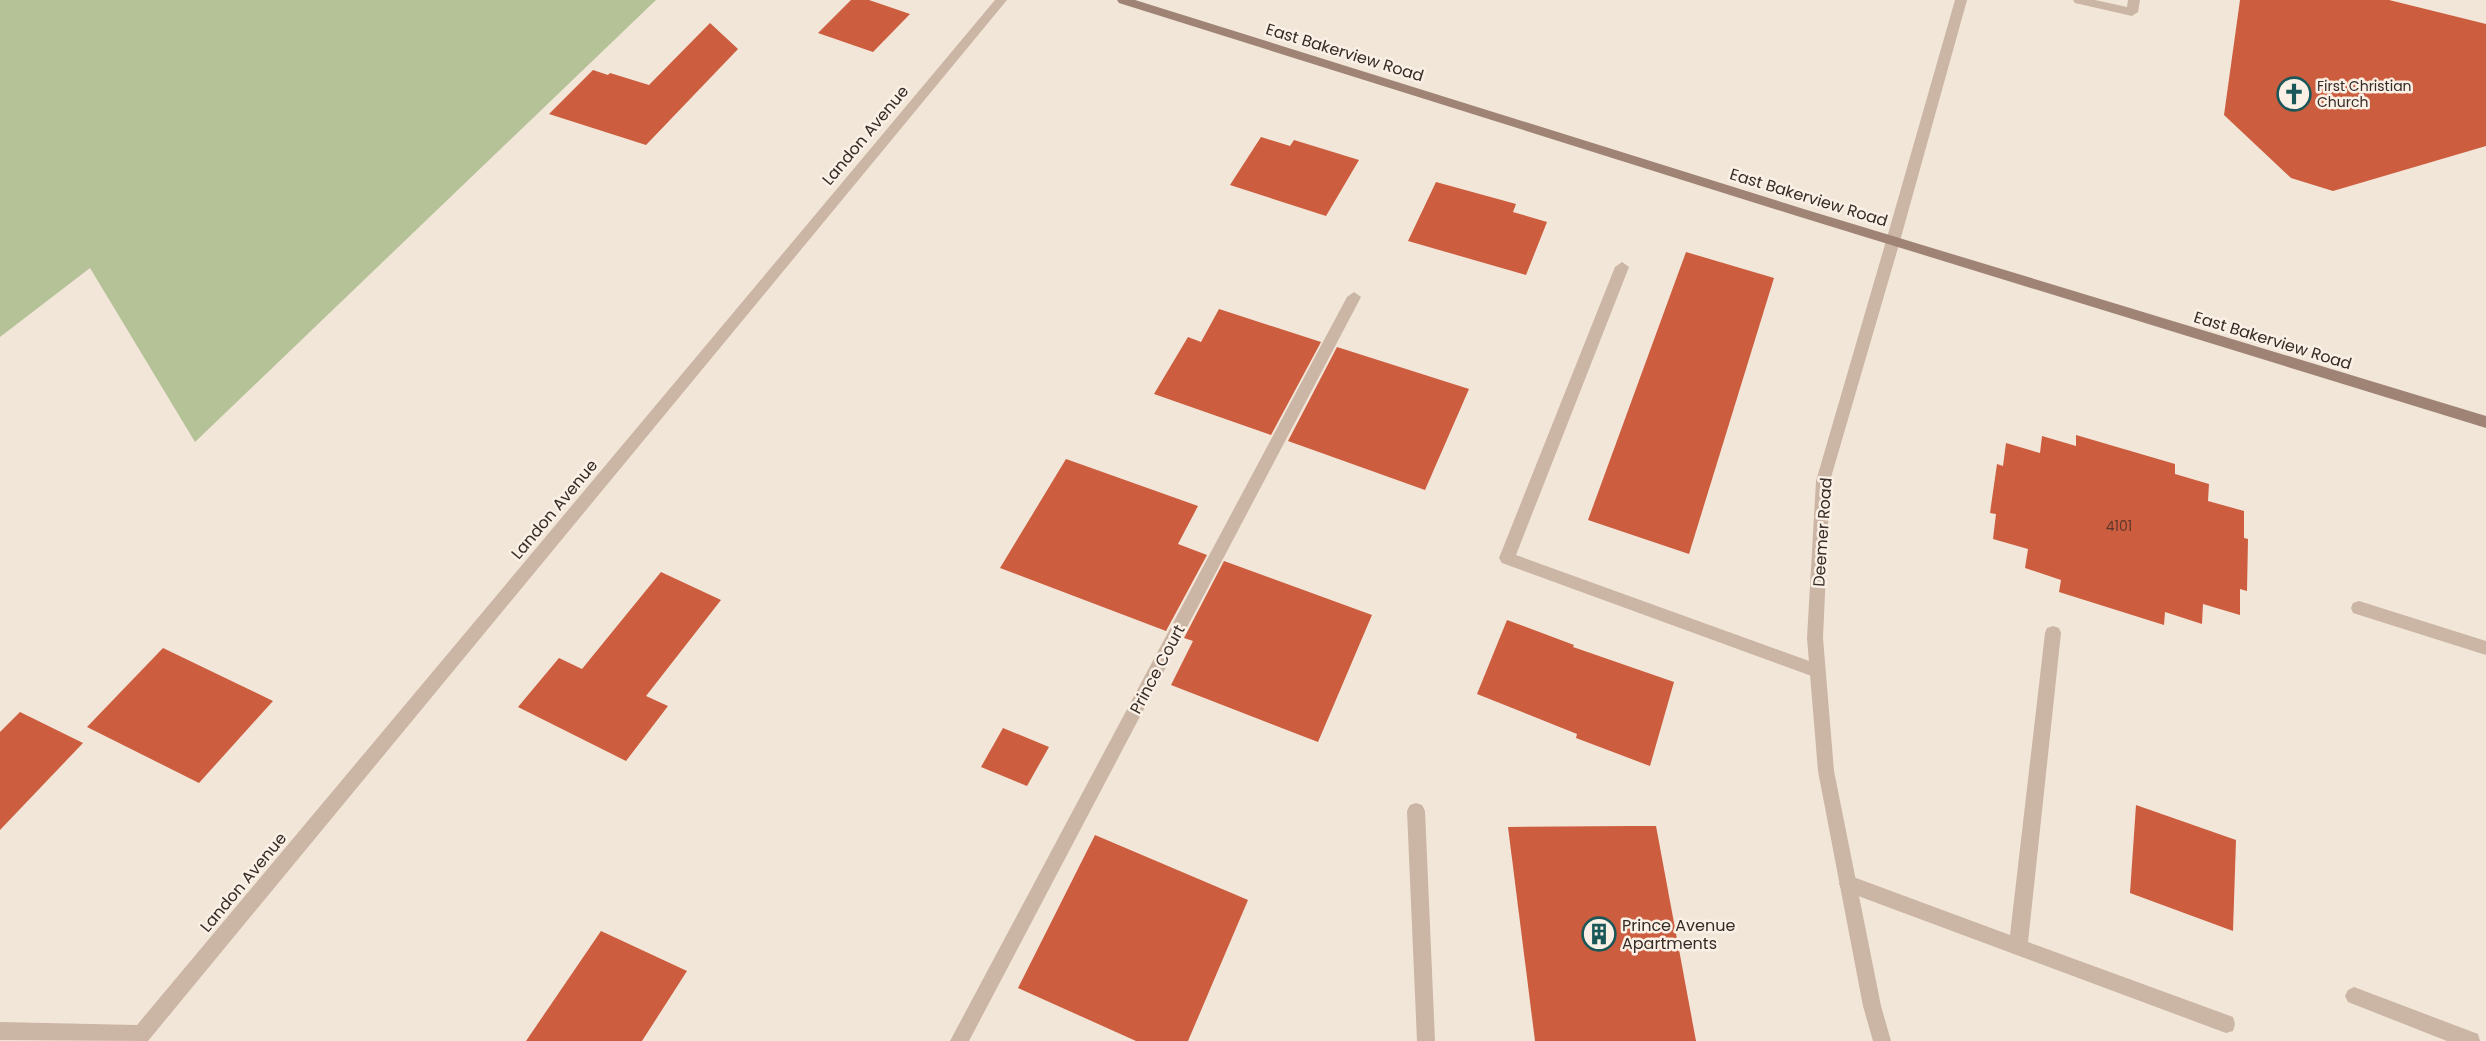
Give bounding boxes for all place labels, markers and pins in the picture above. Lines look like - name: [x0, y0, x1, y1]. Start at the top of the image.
- church icon: First Christian Church: [2276, 76, 2312, 112]
- place label: First Christian Church: [2317, 76, 2412, 112]
- place label: Prince Avenue Apartments: [1622, 914, 1735, 955]
- building icon: Prince Avenue Apartments: [1581, 916, 1617, 952]

